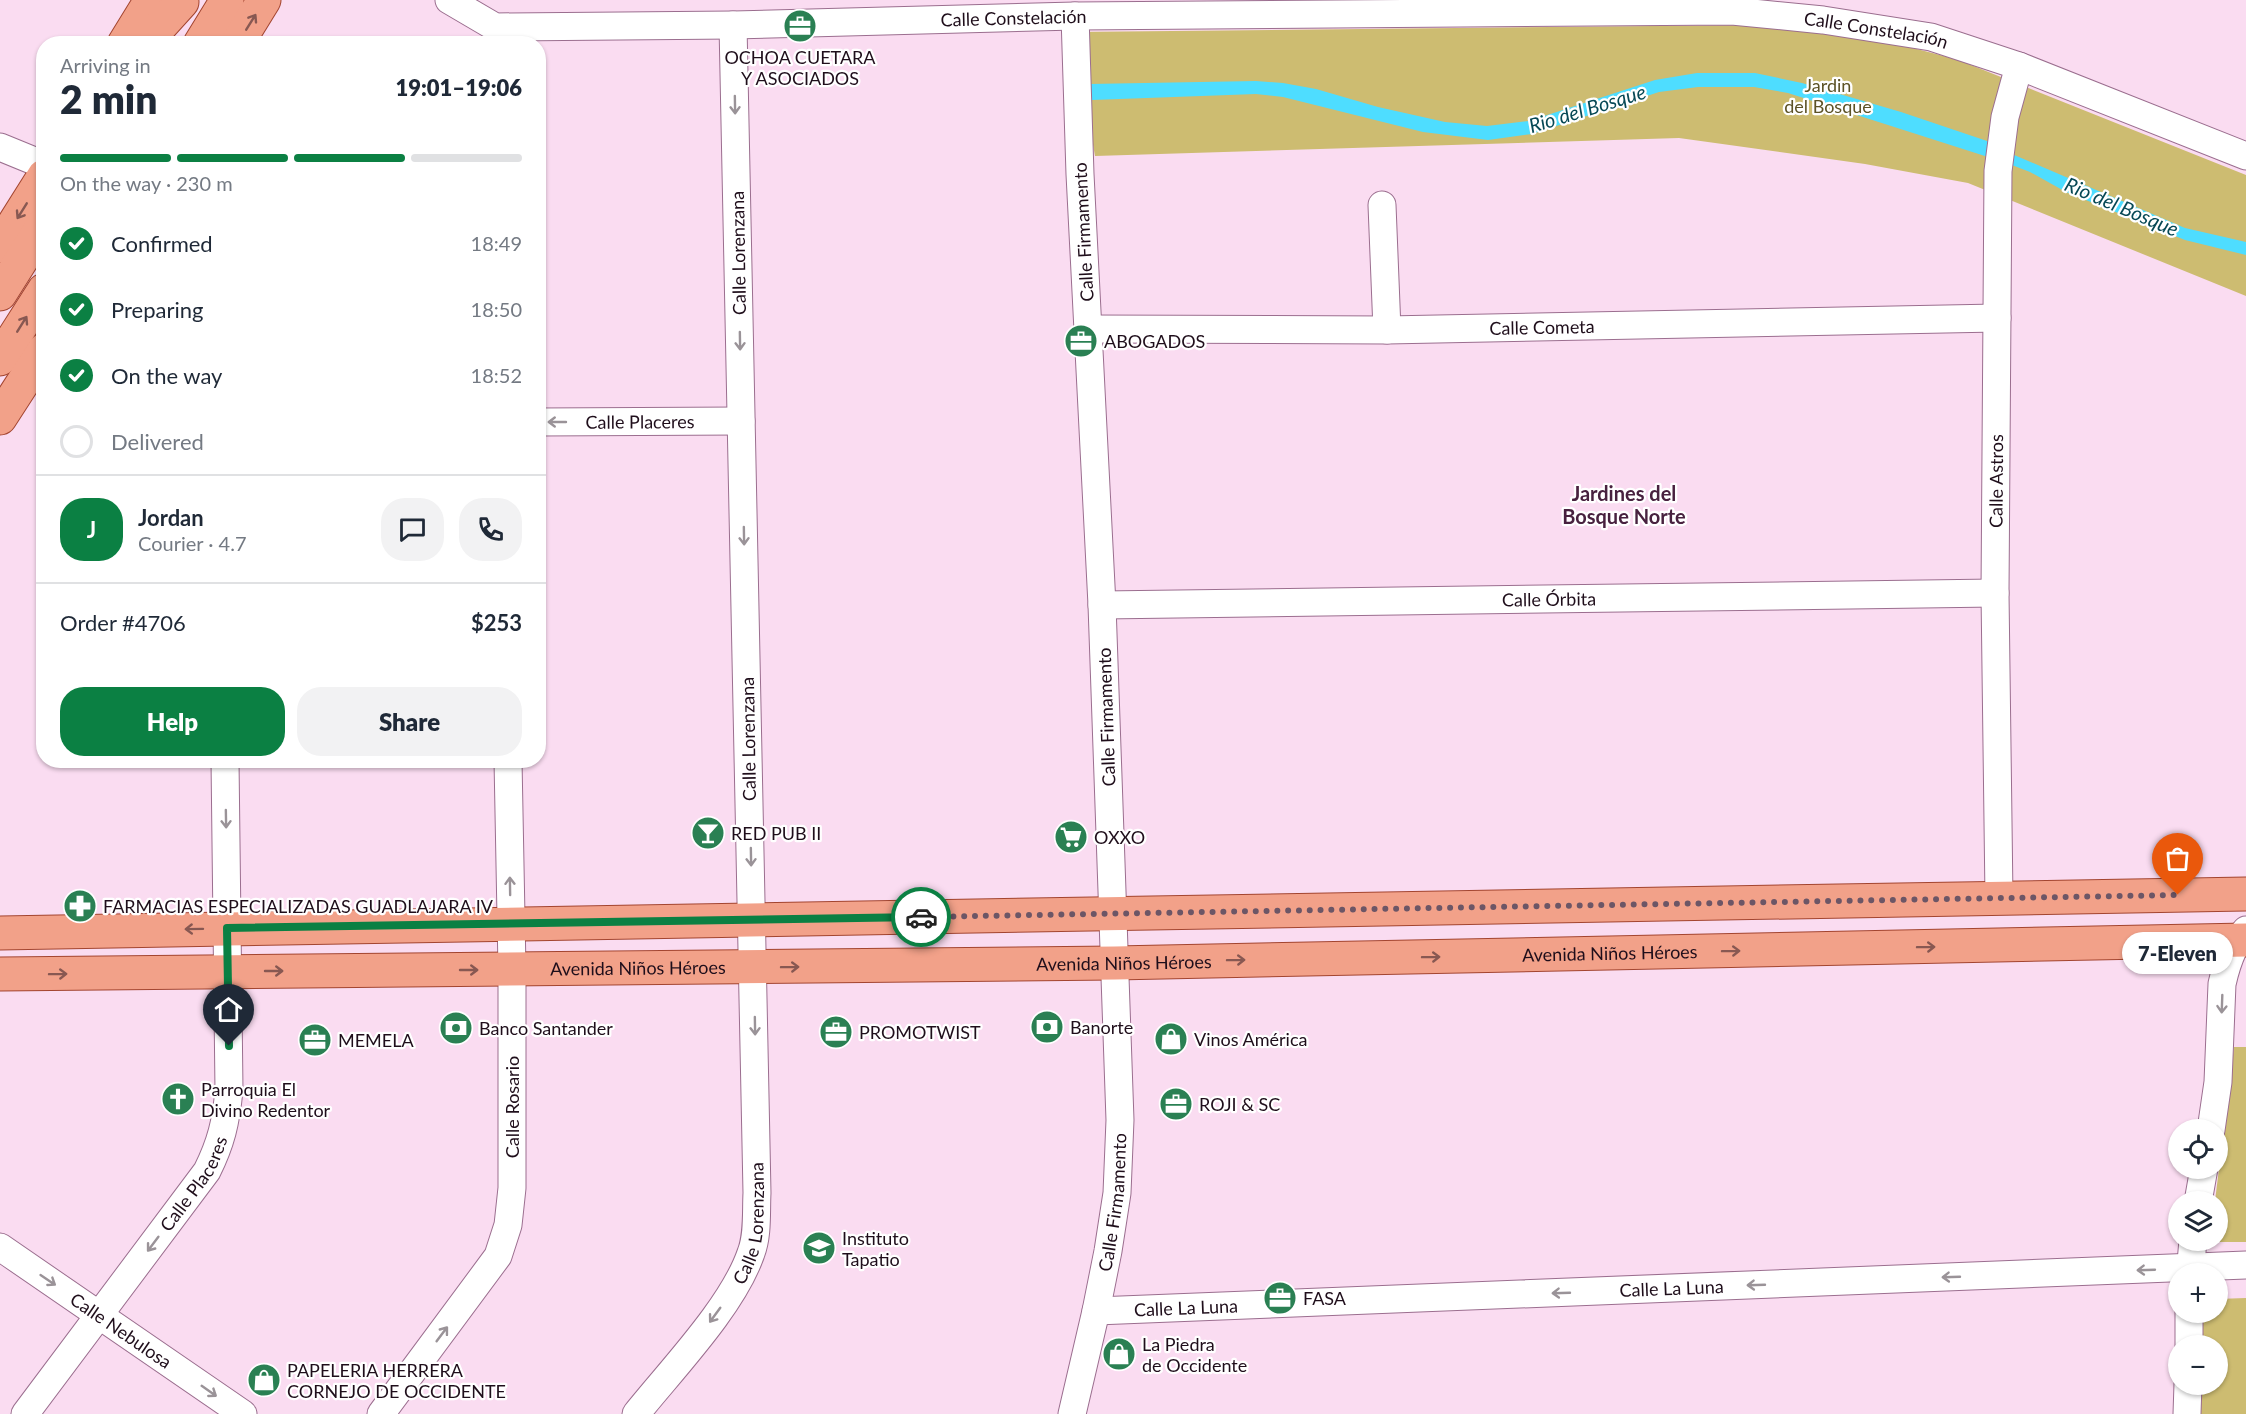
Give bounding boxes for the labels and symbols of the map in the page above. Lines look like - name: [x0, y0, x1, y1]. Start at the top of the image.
- street label: Calle Constelación: [940, 5, 1087, 31]
- street label: Calle Constelación: [1803, 7, 1951, 53]
- office icon: OCHOA CUETARA Y ASOCIADOS: [782, 8, 818, 44]
- one-way arrow: [245, 14, 257, 31]
- place label: OCHOA CUETARA Y ASOCIADOS: [724, 46, 876, 89]
- park label: Jardin del Bosque: [1784, 74, 1872, 117]
- water label: Rio del Bosque: [1526, 79, 1648, 137]
- one-way arrow: [729, 94, 740, 114]
- street label: Calle Firmamento: [1068, 162, 1098, 302]
- water label: Rio del Bosque: [2062, 171, 2182, 241]
- street label: Calle Lorenzana: [726, 191, 750, 315]
- one-way arrow: [15, 202, 27, 219]
- street label: Calle Cometa: [1489, 315, 1595, 339]
- one-way arrow: [16, 316, 28, 333]
- office icon: ABOGADOS: [1063, 323, 1099, 359]
- place label: ABOGADOS: [1104, 330, 1205, 352]
- one-way arrow: [734, 331, 745, 351]
- street label: Calle Placeres: [585, 410, 695, 433]
- one-way arrow: [547, 416, 567, 428]
- street label: Calle Astros: [1984, 434, 2007, 528]
- district label: Jardines del Bosque Norte: [1562, 481, 1686, 528]
- one-way arrow: [738, 526, 750, 546]
- street label: Calle Órbita: [1502, 587, 1596, 611]
- street label: Calle Firmamento: [1093, 647, 1119, 787]
- street label: Calle Lorenzana: [736, 677, 760, 801]
- one-way arrow: [220, 808, 232, 828]
- bar icon: RED PUB II: [690, 815, 726, 851]
- supermarket icon: OXXO: [1053, 819, 1089, 855]
- place label: RED PUB II: [731, 822, 821, 844]
- place label: OXXO: [1094, 826, 1145, 848]
- pin: [2152, 833, 2203, 895]
- one-way arrow: [745, 847, 757, 867]
- one-way arrow: [504, 876, 516, 896]
- courier: [891, 887, 951, 947]
- pharmacy icon: FARMACIAS ESPECIALIZADAS GUADLAJARA IV: [62, 888, 98, 924]
- place label: FARMACIAS ESPECIALIZADAS GUADLAJARA IV: [103, 895, 494, 917]
- one-way arrow: [184, 923, 204, 935]
- callout: 7-Eleven: [2122, 931, 2234, 973]
- street label: Avenida Niños Héroes: [1522, 940, 1698, 966]
- one-way arrow: [1916, 941, 1936, 953]
- one-way arrow: [1721, 945, 1741, 956]
- street label: Avenida Niños Héroes: [1036, 950, 1212, 975]
- one-way arrow: [1421, 951, 1441, 962]
- one-way arrow: [1226, 955, 1246, 966]
- street label: Avenida Niños Héroes: [550, 956, 726, 980]
- one-way arrow: [780, 961, 800, 973]
- one-way arrow: [459, 964, 479, 976]
- one-way arrow: [264, 965, 284, 977]
- one-way arrow: [48, 968, 68, 979]
- pin: [203, 984, 254, 1046]
- one-way arrow: [2216, 993, 2227, 1013]
- bank icon: Banorte: [1029, 1009, 1065, 1045]
- bank icon: Banco Santander: [438, 1010, 474, 1046]
- office icon: PROMOTWIST: [818, 1014, 854, 1050]
- one-way arrow: [749, 1015, 760, 1035]
- place label: Banorte: [1070, 1016, 1133, 1038]
- place label: Banco Santander: [479, 1017, 613, 1039]
- place label: PROMOTWIST: [859, 1021, 981, 1043]
- shop icon: Vinos América: [1153, 1021, 1189, 1057]
- office icon: MEMELA: [297, 1022, 333, 1058]
- place label: Vinos América: [1194, 1028, 1307, 1050]
- place label: MEMELA: [338, 1029, 414, 1051]
- street label: Calle Rosario: [501, 1056, 523, 1158]
- place label: Parroquia El Divino Redentor: [201, 1078, 331, 1121]
- church icon: Parroquia El Divino Redentor: [160, 1081, 196, 1117]
- office icon: ROJI & SC: [1158, 1086, 1194, 1122]
- place label: ROJI & SC: [1199, 1093, 1280, 1115]
- street label: Calle Placeres: [155, 1133, 231, 1235]
- street label: Calle Firmamento: [1093, 1133, 1130, 1273]
- street label: Calle Lorenzana: [728, 1162, 768, 1288]
- place label: Instituto Tapatio: [842, 1227, 909, 1270]
- school or university icon: Instituto Tapatio: [801, 1230, 837, 1266]
- one-way arrow: [147, 1236, 160, 1252]
- one-way arrow: [2136, 1264, 2156, 1275]
- one-way arrow: [1941, 1272, 1961, 1283]
- one-way arrow: [40, 1274, 56, 1286]
- street label: Calle La Luna: [1619, 1275, 1724, 1301]
- one-way arrow: [1746, 1279, 1766, 1291]
- office icon: FASA: [1262, 1280, 1298, 1316]
- place label: FASA: [1303, 1287, 1347, 1309]
- one-way arrow: [1552, 1287, 1572, 1298]
- street label: Calle Nebulosa: [66, 1288, 176, 1373]
- street label: Calle La Luna: [1133, 1294, 1238, 1320]
- one-way arrow: [709, 1307, 721, 1323]
- one-way arrow: [435, 1326, 448, 1342]
- place label: La Piedra de Occidente: [1142, 1333, 1247, 1376]
- shop icon: La Piedra de Occidente: [1101, 1336, 1137, 1372]
- place label: PAPELERIA HERRERA CORNEJO DE OCCIDENTE: [287, 1359, 506, 1402]
- shop icon: PAPELERIA HERRERA CORNEJO DE OCCIDENTE: [246, 1362, 282, 1398]
- one-way arrow: [200, 1385, 217, 1397]

